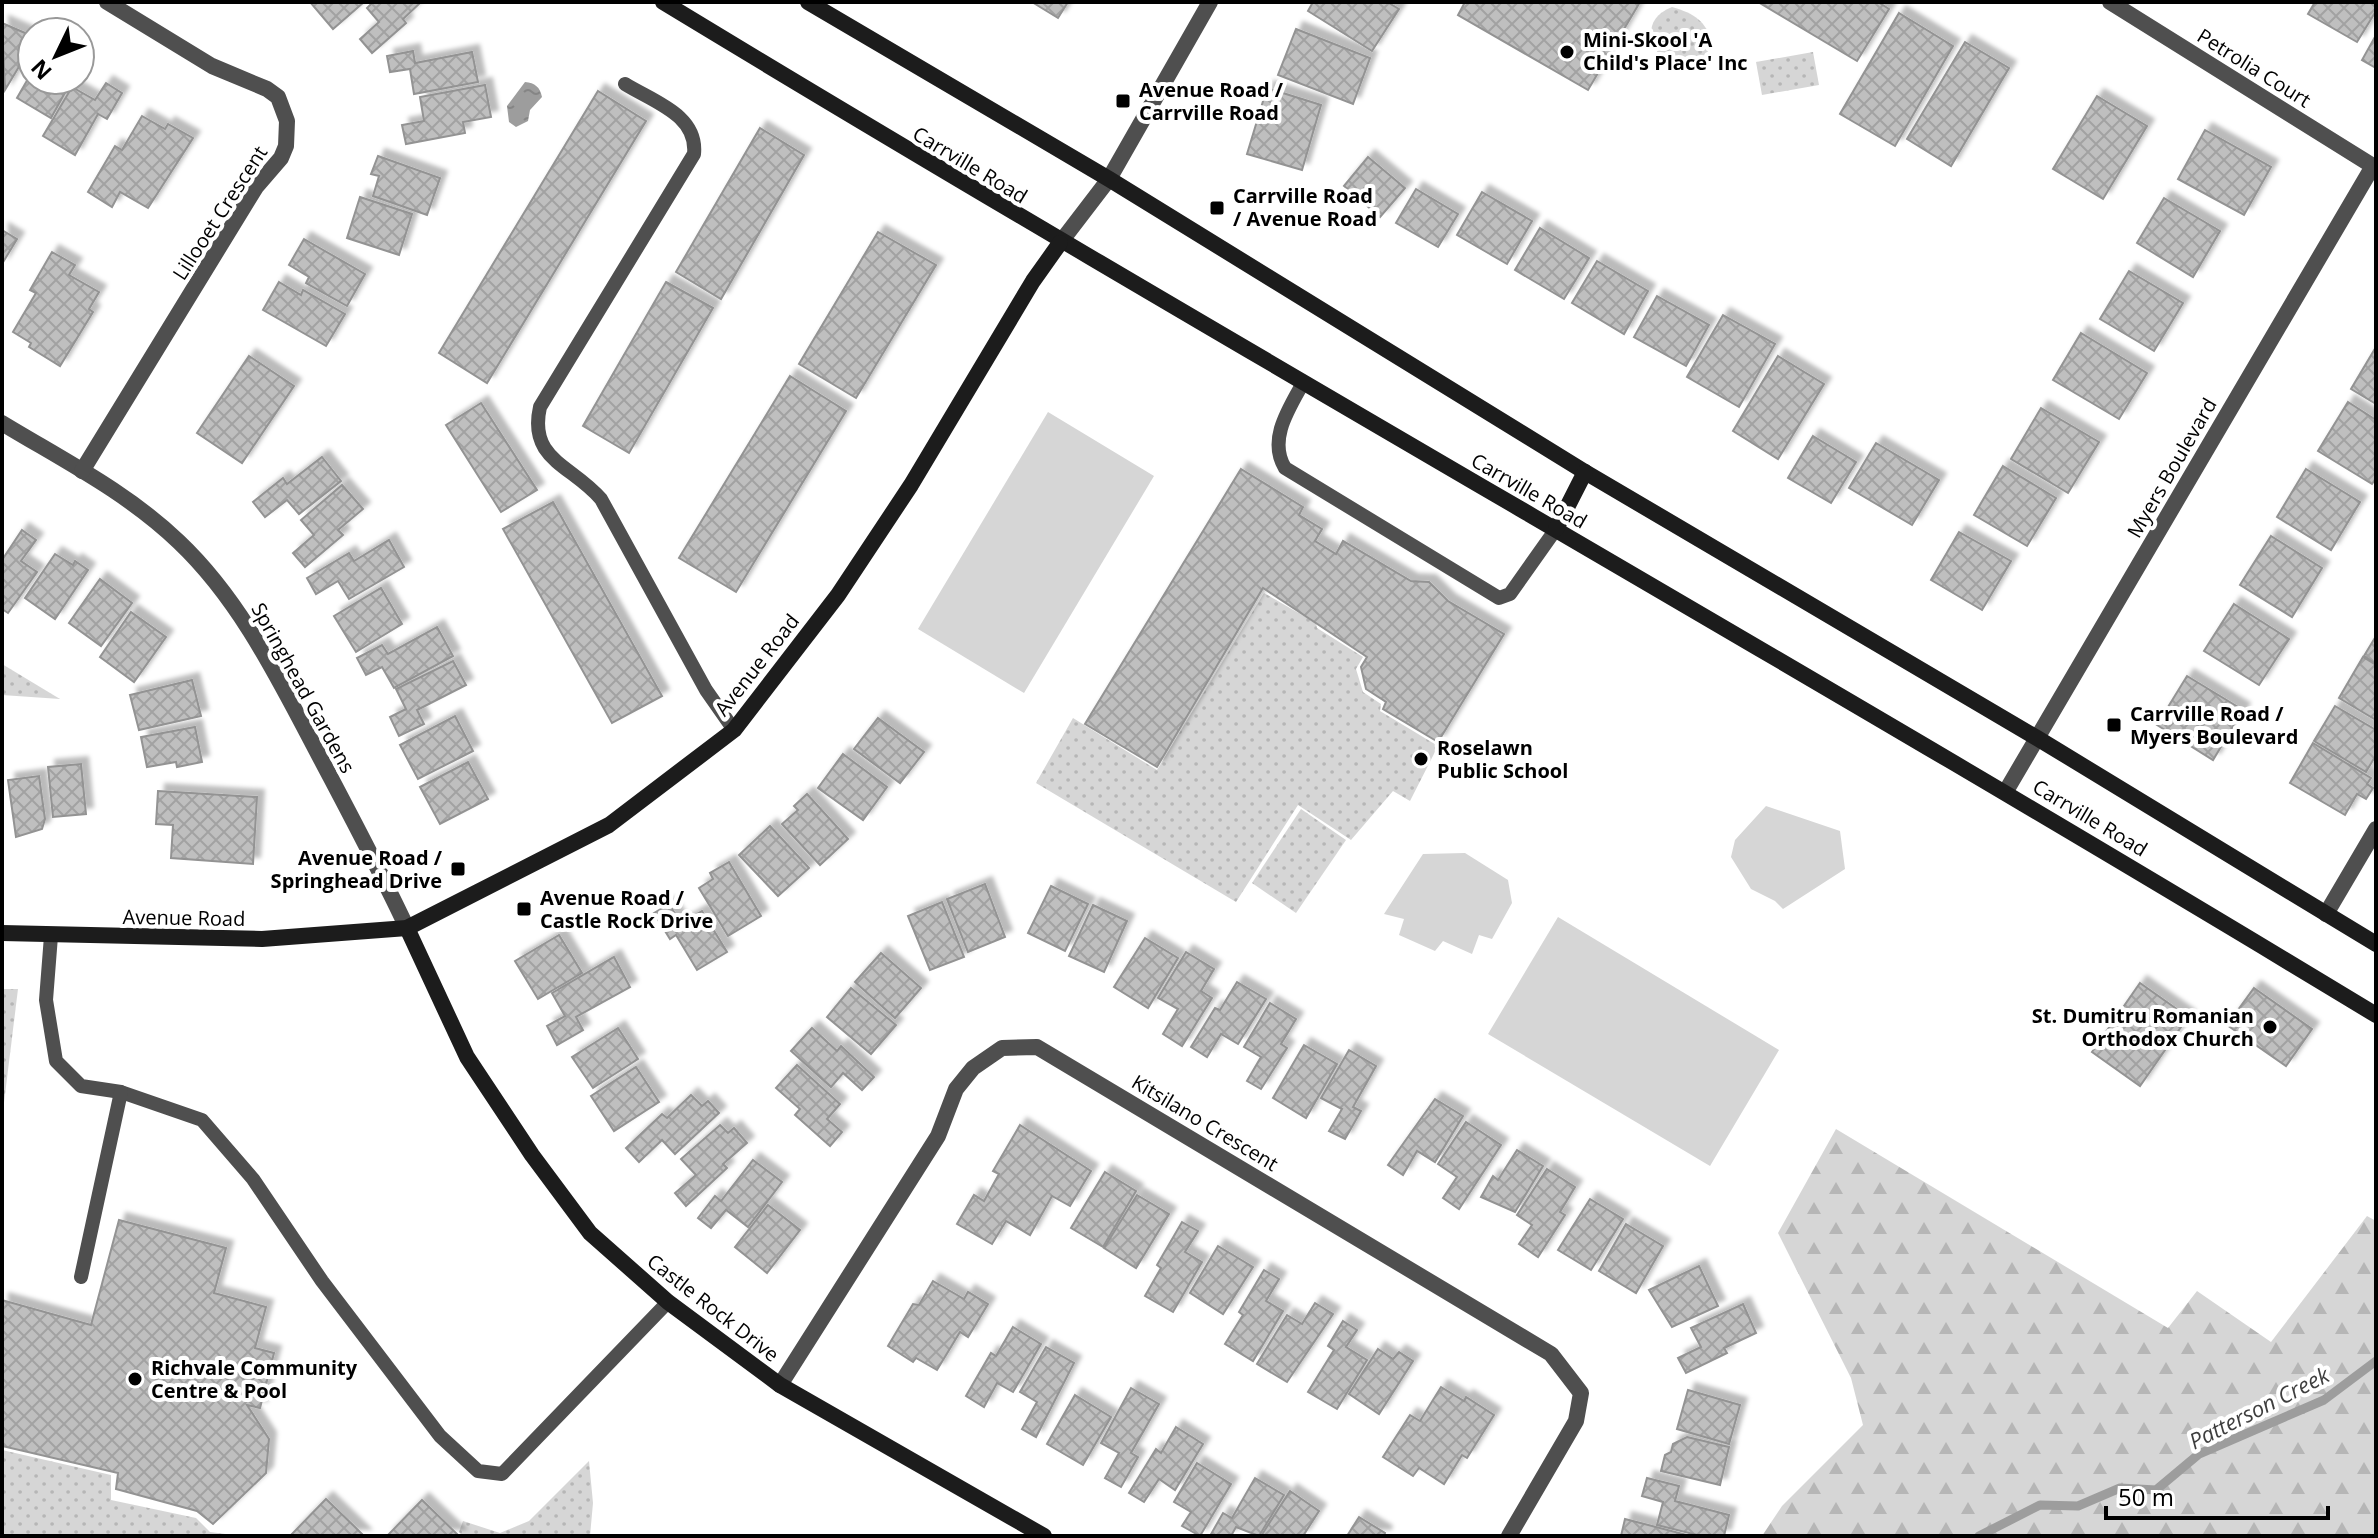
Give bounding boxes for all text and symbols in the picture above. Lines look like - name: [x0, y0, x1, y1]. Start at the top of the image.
- north arrow: [16, 16, 96, 96]
- street label: Petrolia Court: [2192, 22, 2316, 113]
- place label: Mini-Skool 'A Child's Place' Inc: [1583, 26, 1748, 76]
- marker: Mini-Skool 'A Child's Place' Inc: [1558, 43, 1576, 61]
- text: N: [24, 54, 58, 87]
- place label: Avenue Road / Carrville Road: [1139, 76, 1284, 126]
- marker: Avenue Road / Carrville Road: [1114, 92, 1132, 110]
- street label: Carrville Road: [908, 120, 1033, 209]
- street label: Lillooet Crescent: [166, 140, 273, 285]
- place label: Carrville Road / Avenue Road: [1233, 182, 1377, 232]
- marker: Carrville Road / Avenue Road: [1208, 199, 1226, 217]
- street label: Myers Boulevard: [2121, 393, 2223, 543]
- street label: Carrville Road: [1466, 447, 1592, 535]
- street label: Springhead Gardens: [245, 598, 361, 778]
- street label: Avenue Road: [708, 608, 805, 721]
- place label: Carrville Road / Myers Boulevard: [2130, 700, 2298, 750]
- marker: Carrville Road / Myers Boulevard: [2105, 716, 2123, 734]
- place label: Roselawn Public School: [1437, 734, 1568, 784]
- marker: Roselawn Public School: [1412, 750, 1430, 768]
- street label: Carrville Road: [2028, 773, 2153, 862]
- place label: Avenue Road / Springhead Drive: [271, 844, 443, 894]
- marker: Avenue Road / Springhead Drive: [449, 860, 467, 878]
- place label: Avenue Road / Castle Rock Drive: [540, 884, 713, 934]
- marker: Avenue Road / Castle Rock Drive: [515, 900, 533, 918]
- street label: Avenue Road: [123, 903, 246, 932]
- place label: St. Dumitru Romanian Orthodox Church: [2032, 1002, 2254, 1052]
- marker: St. Dumitru Romanian Orthodox Church: [2261, 1018, 2279, 1036]
- street label: Kitsilano Crescent: [1127, 1068, 1284, 1177]
- street label: Castle Rock Drive: [642, 1248, 785, 1368]
- place label: Richvale Community Centre & Pool: [151, 1354, 358, 1404]
- water label: Patterson Creek: [2183, 1358, 2335, 1455]
- marker: Richvale Community Centre & Pool: [126, 1370, 144, 1388]
- scale bar: [2106, 1470, 2328, 1520]
- text: 50 m: [2118, 1480, 2174, 1513]

